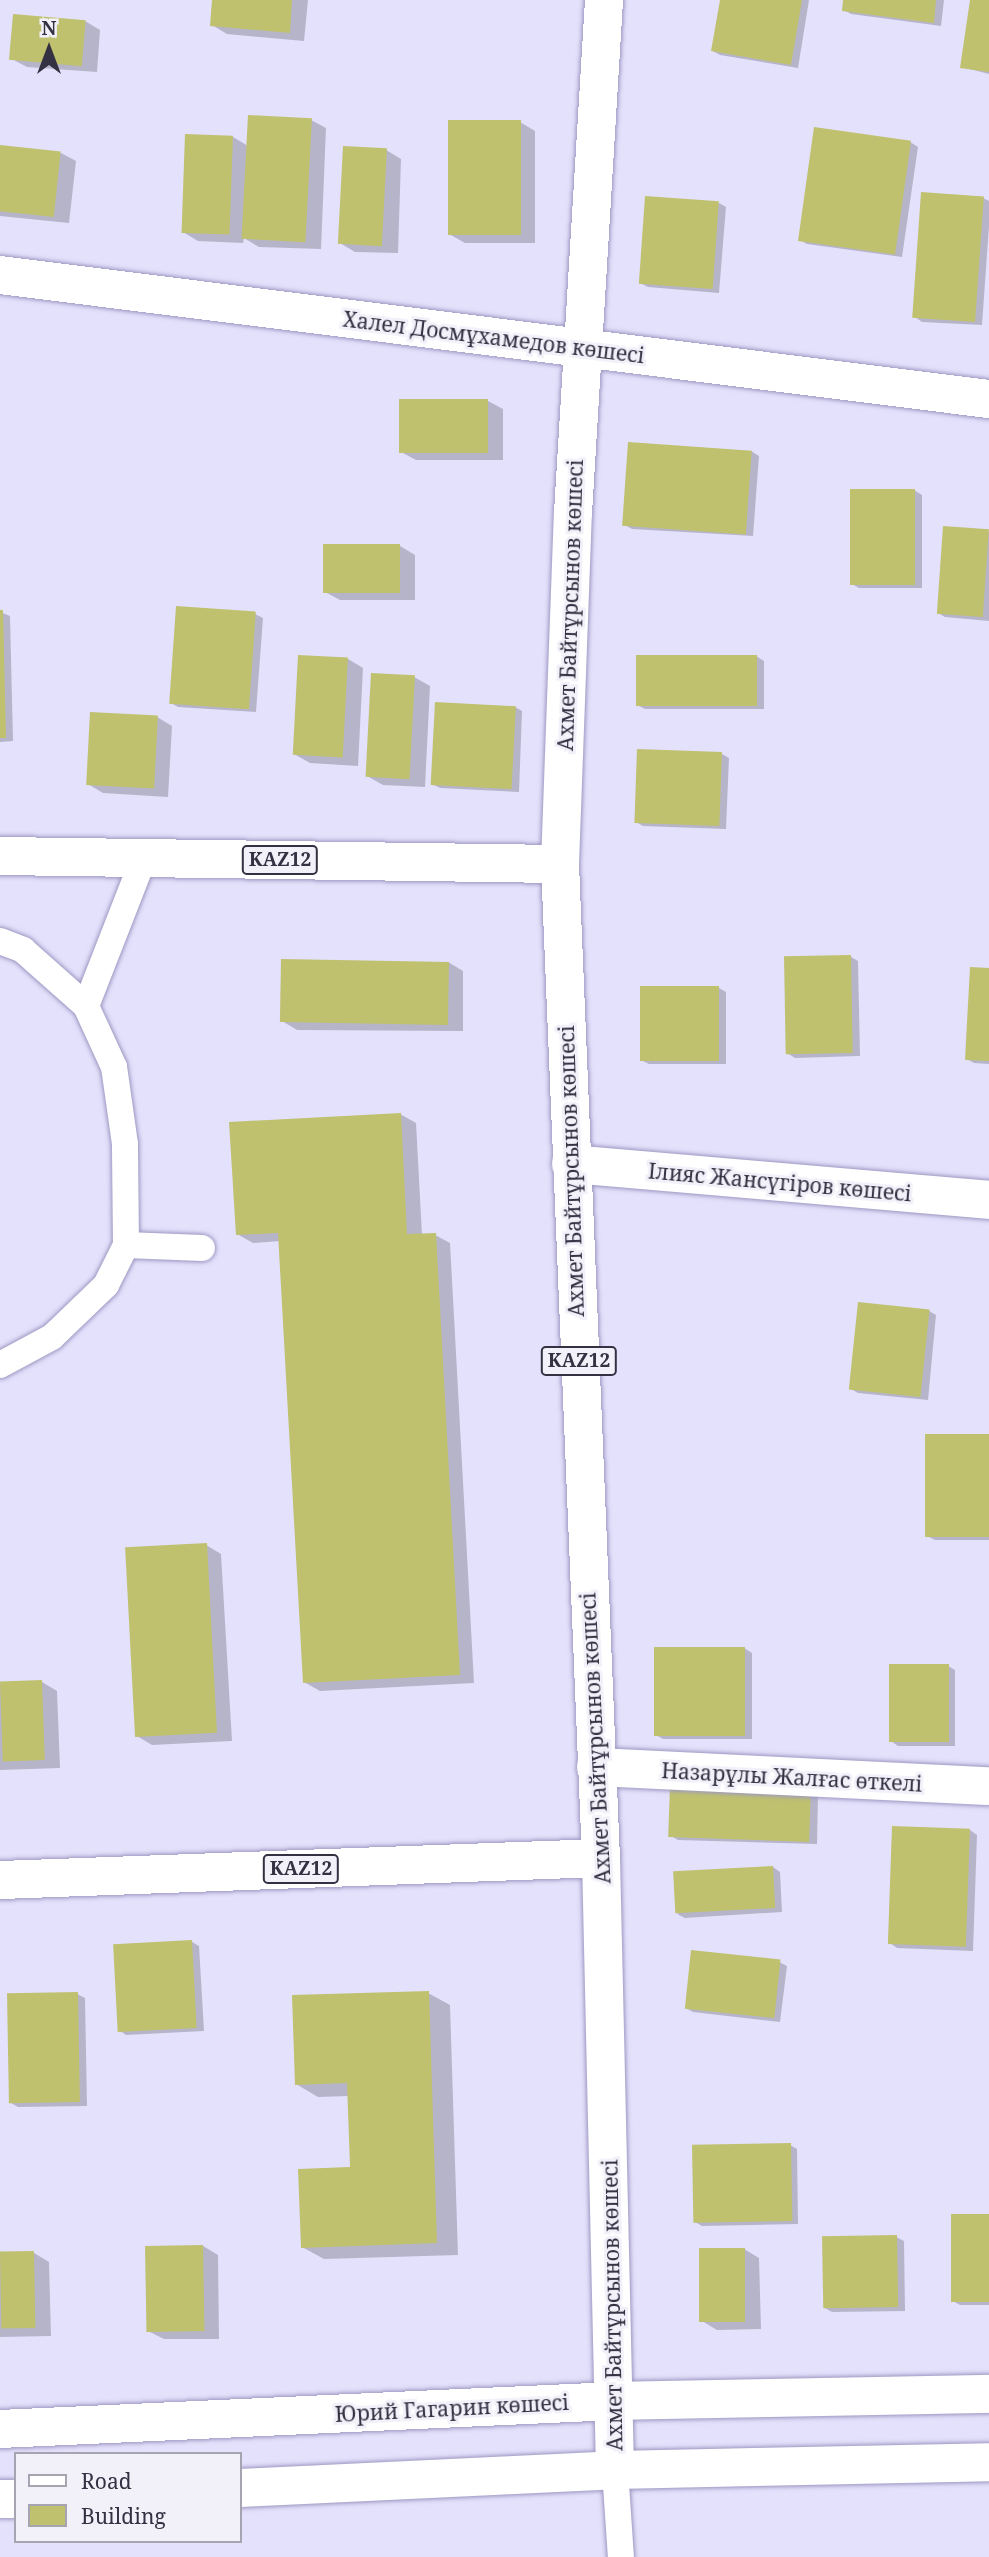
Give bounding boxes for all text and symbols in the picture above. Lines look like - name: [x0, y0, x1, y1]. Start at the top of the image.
- north arrow: [14, 14, 84, 84]
- text: N: [42, 15, 56, 41]
- street label: Халел Досмұхамедов көшесі: [342, 306, 646, 368]
- street label: Ахмет Байтұрсынов көшесі: [552, 459, 588, 751]
- road number: KAZ12: [242, 845, 318, 876]
- street label: Ахмет Байтұрсынов көшесі: [553, 1025, 589, 1317]
- street label: Ілияс Жансүгіров көшесі: [647, 1158, 913, 1206]
- road number: KAZ12: [540, 1345, 618, 1376]
- street label: Ахмет Байтұрсынов көшесі: [575, 1592, 615, 1884]
- street label: Назарұлы Жалғас өткелі: [661, 1758, 923, 1796]
- road number: KAZ12: [262, 1854, 340, 1884]
- street label: Ахмет Байтұрсынов көшесі: [597, 2159, 627, 2451]
- street label: Юрий Гагарин көшесі: [334, 2389, 570, 2427]
- legend: [14, 2452, 242, 2543]
- text: Road: [81, 2467, 132, 2495]
- text: Building: [81, 2502, 166, 2530]

